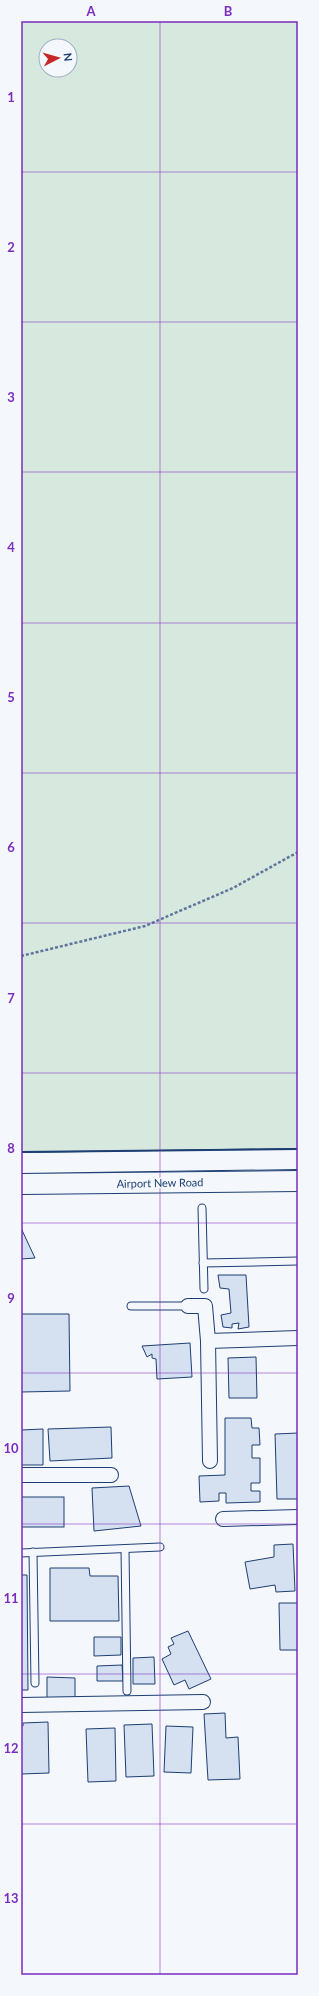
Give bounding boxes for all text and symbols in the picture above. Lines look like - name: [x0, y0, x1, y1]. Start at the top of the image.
- text: A: [85, 3, 96, 19]
- text: B: [224, 3, 233, 19]
- north arrow: [38, 38, 78, 78]
- text: N: [62, 52, 75, 62]
- text: 1: [7, 89, 15, 105]
- text: 2: [7, 239, 15, 255]
- text: 3: [7, 389, 15, 405]
- text: 4: [7, 539, 15, 555]
- text: 5: [7, 689, 15, 705]
- text: 6: [7, 839, 15, 855]
- text: 7: [7, 990, 15, 1006]
- text: 8: [7, 1140, 15, 1156]
- street label: Airport New Road: [116, 1175, 204, 1190]
- text: 9: [7, 1290, 15, 1306]
- text: 10: [3, 1440, 19, 1456]
- text: 11: [3, 1590, 19, 1606]
- text: 12: [3, 1740, 19, 1756]
- text: 13: [3, 1890, 19, 1906]

